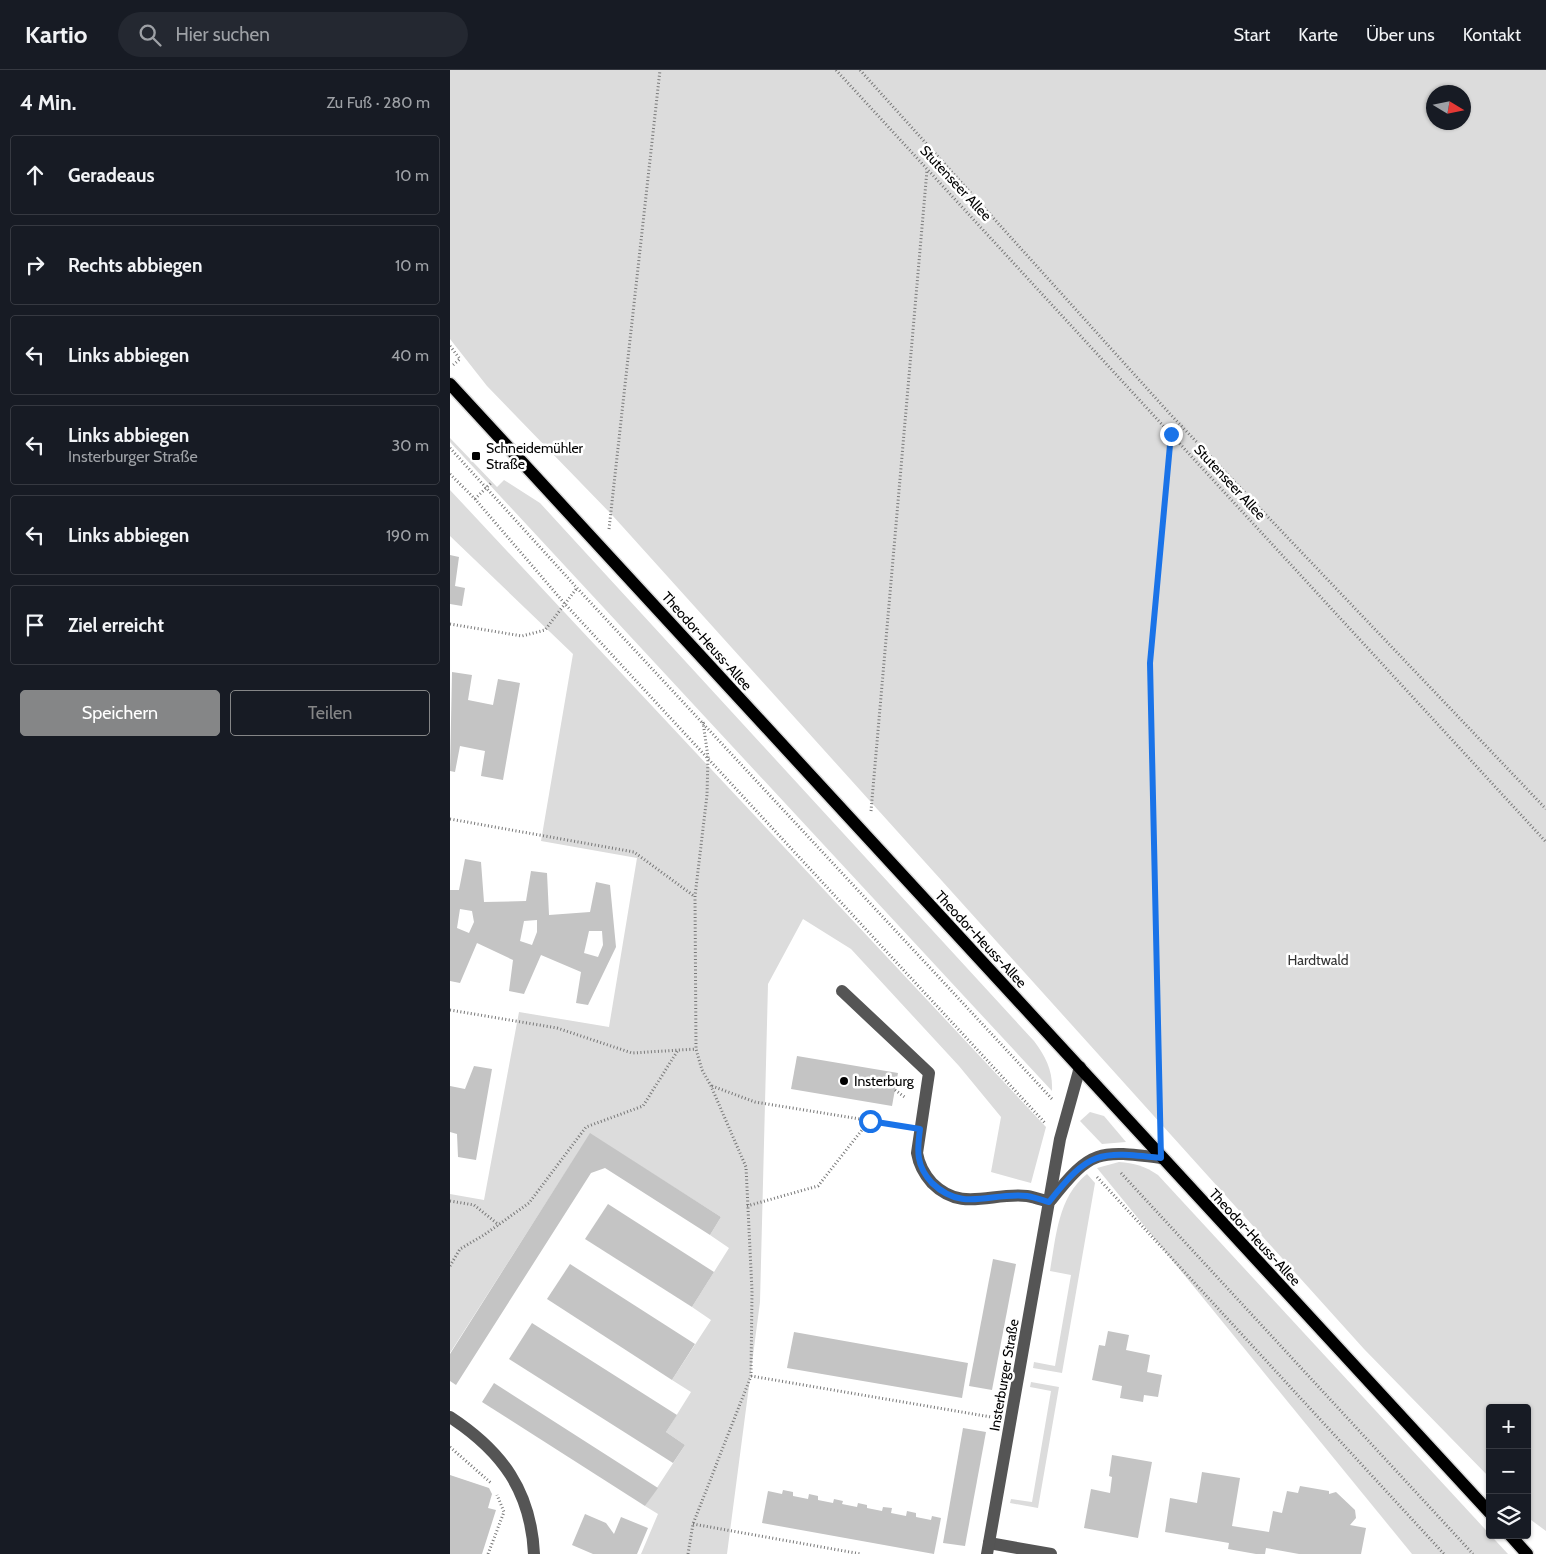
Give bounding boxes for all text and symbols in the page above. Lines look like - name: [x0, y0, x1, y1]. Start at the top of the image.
- search box: [118, 12, 468, 57]
- text: Kartio: [25, 20, 88, 49]
- icon: search: [136, 21, 164, 49]
- text: Hier suchen: [176, 23, 270, 46]
- text: Start: [1234, 24, 1270, 46]
- text: Karte: [1298, 24, 1338, 46]
- text: Über uns: [1366, 24, 1435, 46]
- text: Kontakt: [1463, 24, 1521, 46]
- north arrow: [1426, 85, 1471, 130]
- text: 4 Min.: [20, 90, 76, 115]
- text: Zu Fuß · 280 m: [326, 93, 430, 112]
- street label: Stutenseer Allee: [916, 141, 996, 225]
- icon: ahead: [21, 161, 49, 189]
- text: Geradeaus: [68, 164, 154, 187]
- text: 10 m: [395, 166, 429, 185]
- icon: right: [21, 251, 49, 279]
- text: Rechts abbiegen: [68, 254, 202, 277]
- text: 10 m: [395, 256, 429, 275]
- icon: left: [21, 341, 49, 369]
- text: Links abbiegen: [68, 344, 189, 367]
- text: 40 m: [391, 346, 429, 365]
- route end: [1160, 423, 1183, 446]
- text: Links abbiegen: [68, 424, 189, 447]
- icon: left: [21, 431, 49, 459]
- text: 30 m: [392, 436, 429, 455]
- place label: Schneidemühler Straße: [486, 439, 584, 473]
- street label: Stutenseer Allee: [1190, 440, 1270, 524]
- text: Insterburger Straße: [68, 447, 198, 466]
- marker: Schneidemühler Straße: [470, 450, 482, 462]
- icon: left: [21, 521, 49, 549]
- text: Links abbiegen: [68, 524, 189, 547]
- text: 190 m: [386, 526, 429, 545]
- street label: Theodor-Heuss-Allee: [658, 588, 756, 694]
- icon: arrive: [21, 611, 49, 639]
- text: Ziel erreicht: [68, 614, 164, 637]
- button: Speichern: [20, 690, 220, 736]
- button: Teilen: [230, 690, 430, 736]
- street label: Theodor-Heuss-Allee: [931, 887, 1031, 991]
- park label: Hardtwald: [1287, 951, 1349, 969]
- place label: Insterburg: [854, 1072, 915, 1090]
- marker: Insterburg: [838, 1075, 850, 1087]
- route start: [859, 1110, 882, 1133]
- street label: Theodor-Heuss-Allee: [1205, 1185, 1305, 1289]
- street label: Insterburger Straße: [985, 1318, 1023, 1432]
- map controls: [1486, 1404, 1531, 1539]
- button: +: [1486, 1404, 1531, 1449]
- button: −: [1486, 1449, 1531, 1494]
- button: layers: [1486, 1494, 1531, 1539]

